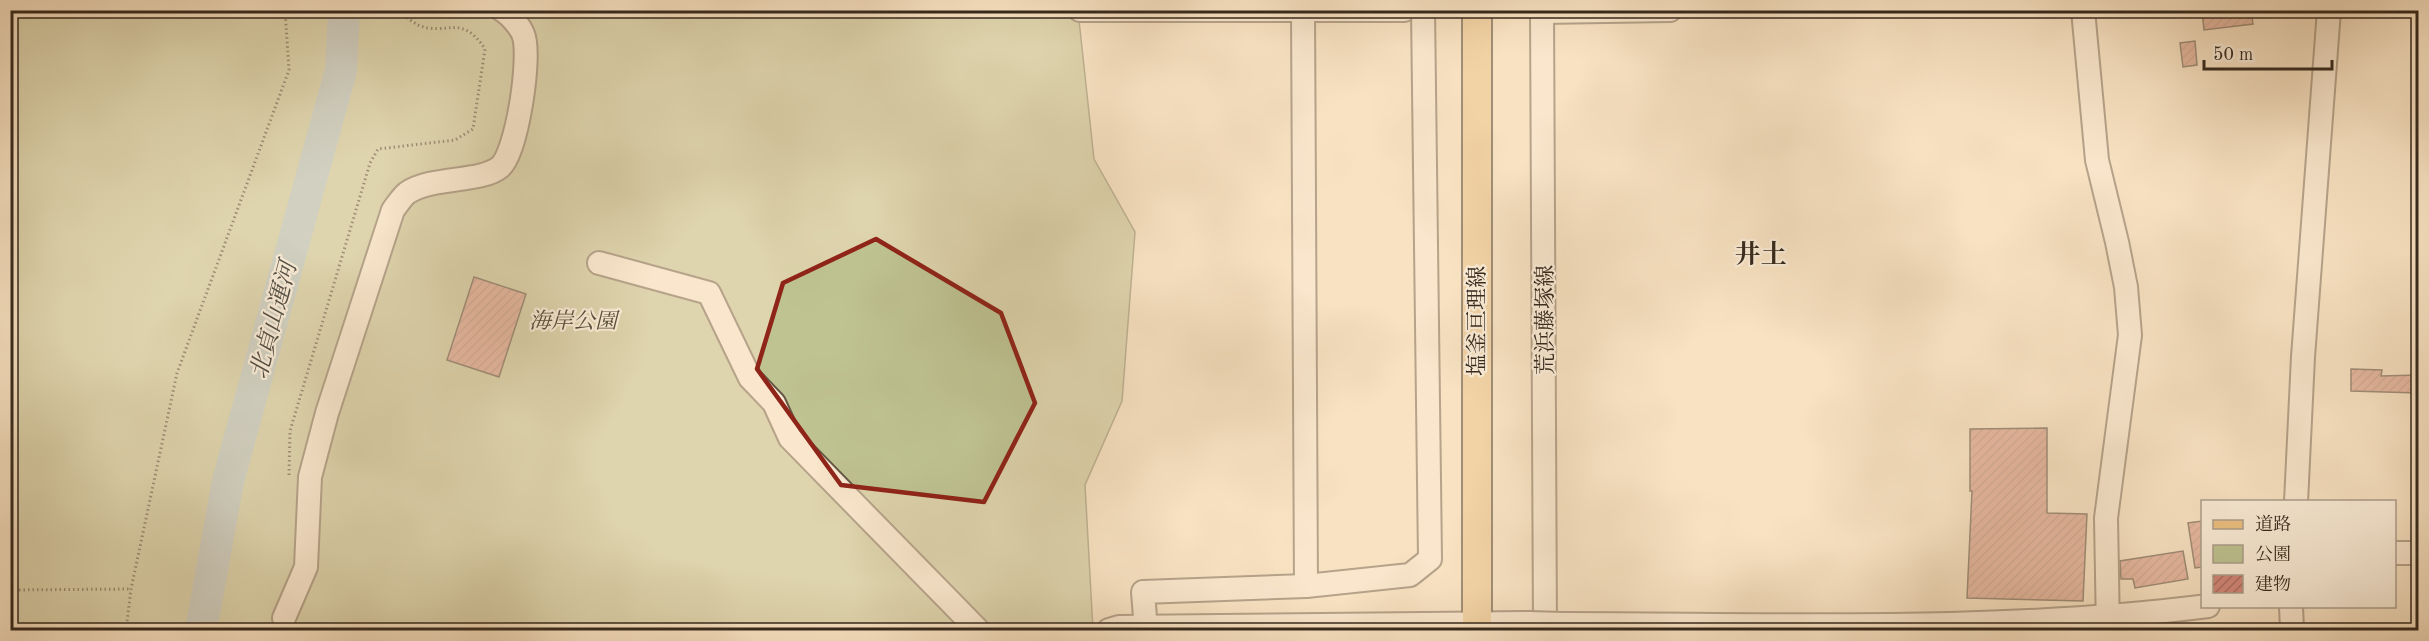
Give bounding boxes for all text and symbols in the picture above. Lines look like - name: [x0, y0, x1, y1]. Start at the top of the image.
- scale bar: [2204, 33, 2332, 71]
- text: 50 m: [2213, 46, 2253, 64]
- district label: 井土: [1735, 240, 1787, 269]
- water label: 北貞山運河: [245, 255, 303, 382]
- street label: 荒浜藤塚線: [1533, 265, 1557, 375]
- street label: 塩釜亘理線: [1465, 266, 1489, 376]
- park label: 海岸公園: [529, 309, 620, 333]
- legend: [2201, 500, 2396, 608]
- text: 道路: [2255, 514, 2291, 534]
- text: 公園: [2255, 545, 2291, 564]
- text: 建物: [2255, 574, 2291, 594]

